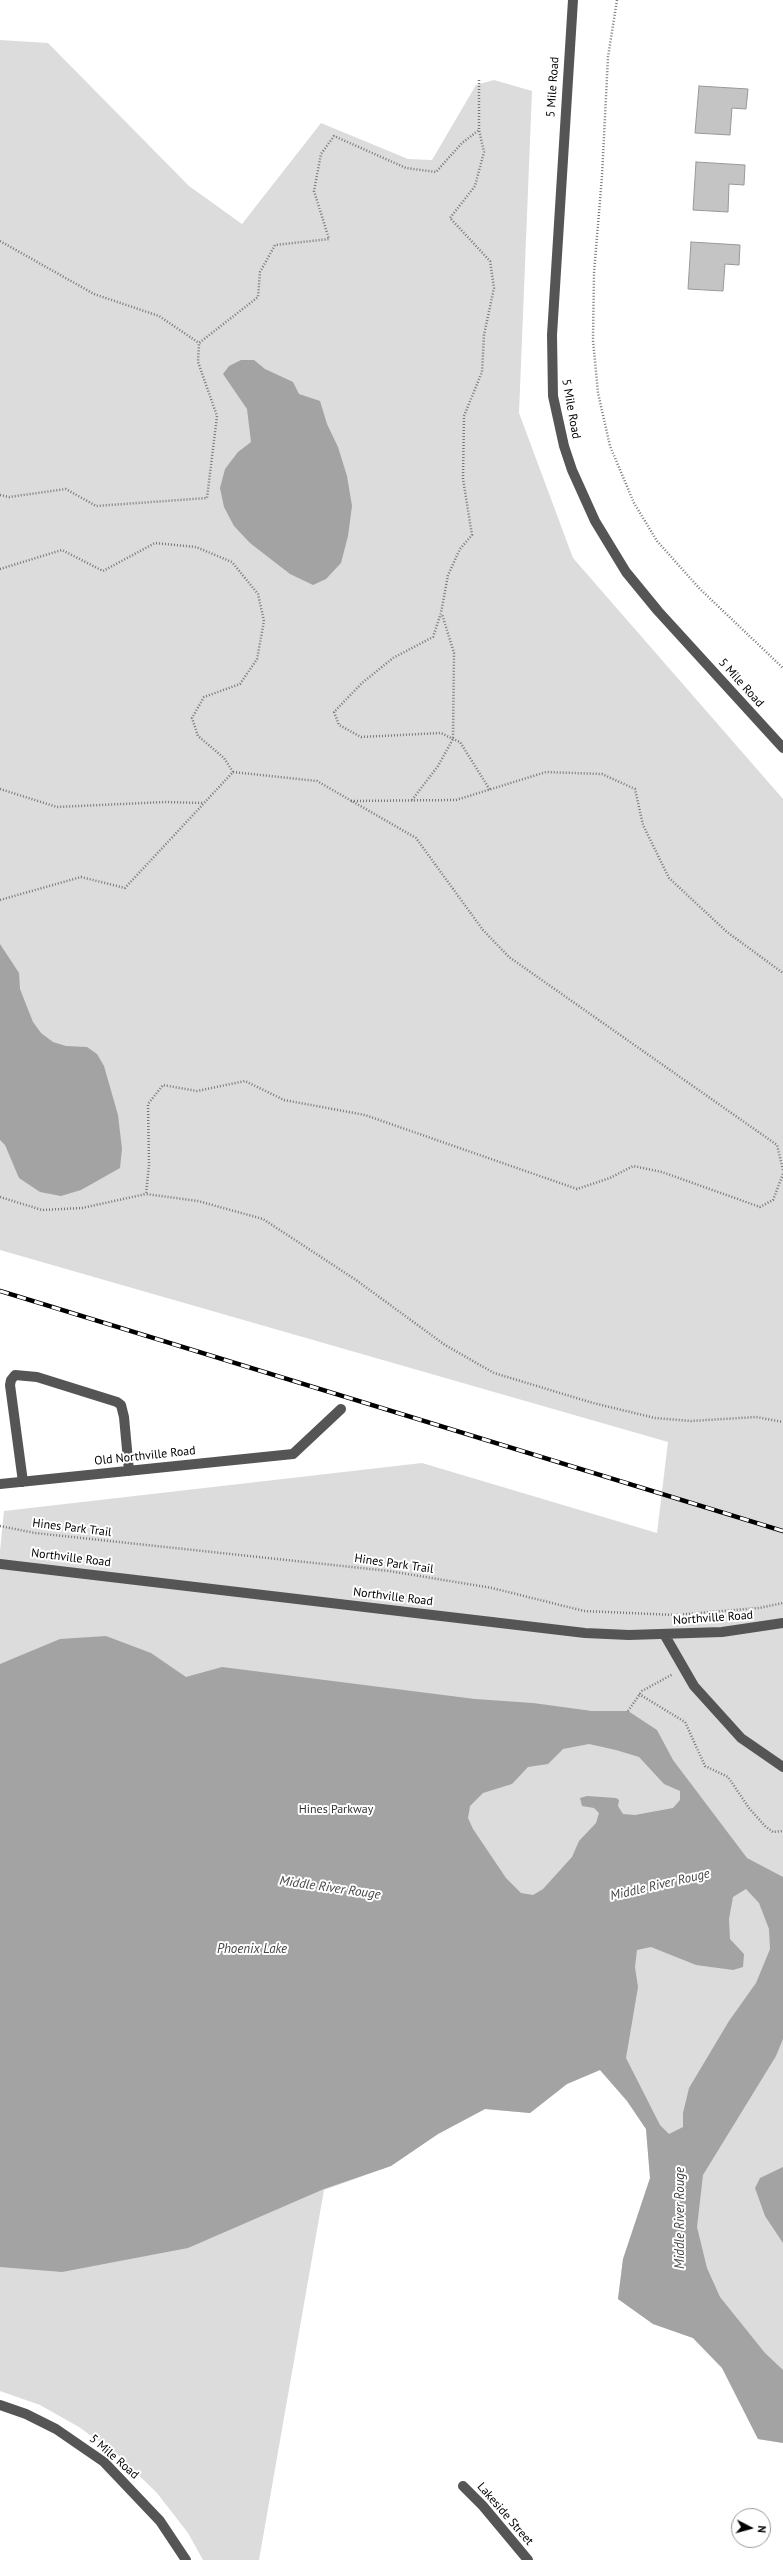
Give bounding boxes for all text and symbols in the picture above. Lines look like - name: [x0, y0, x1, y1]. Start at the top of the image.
- street label: 5 Mile Road: [544, 56, 562, 118]
- street label: 5 Mile Road: [559, 378, 583, 440]
- street label: 5 Mile Road: [715, 656, 767, 710]
- street label: Old Northville Road: [94, 1444, 196, 1468]
- street label: Hines Park Trail: [32, 1516, 112, 1540]
- street label: Northville Road: [30, 1546, 112, 1570]
- street label: Hines Park Trail: [354, 1551, 434, 1577]
- street label: Northville Road: [352, 1585, 434, 1609]
- street label: Northville Road: [672, 1608, 754, 1628]
- park label: Hines Parkway: [299, 1803, 373, 1817]
- water label: Middle River Rouge: [609, 1866, 711, 1904]
- water label: Middle River Rouge: [279, 1873, 381, 1903]
- water label: Phoenix Lake: [217, 1941, 287, 1957]
- water label: Middle River Rouge: [672, 2167, 688, 2269]
- street label: 5 Mile Road: [86, 2432, 142, 2482]
- street label: Lakeside Street: [474, 2480, 536, 2548]
- north arrow: [731, 2508, 771, 2548]
- text: N: [755, 2525, 769, 2533]

